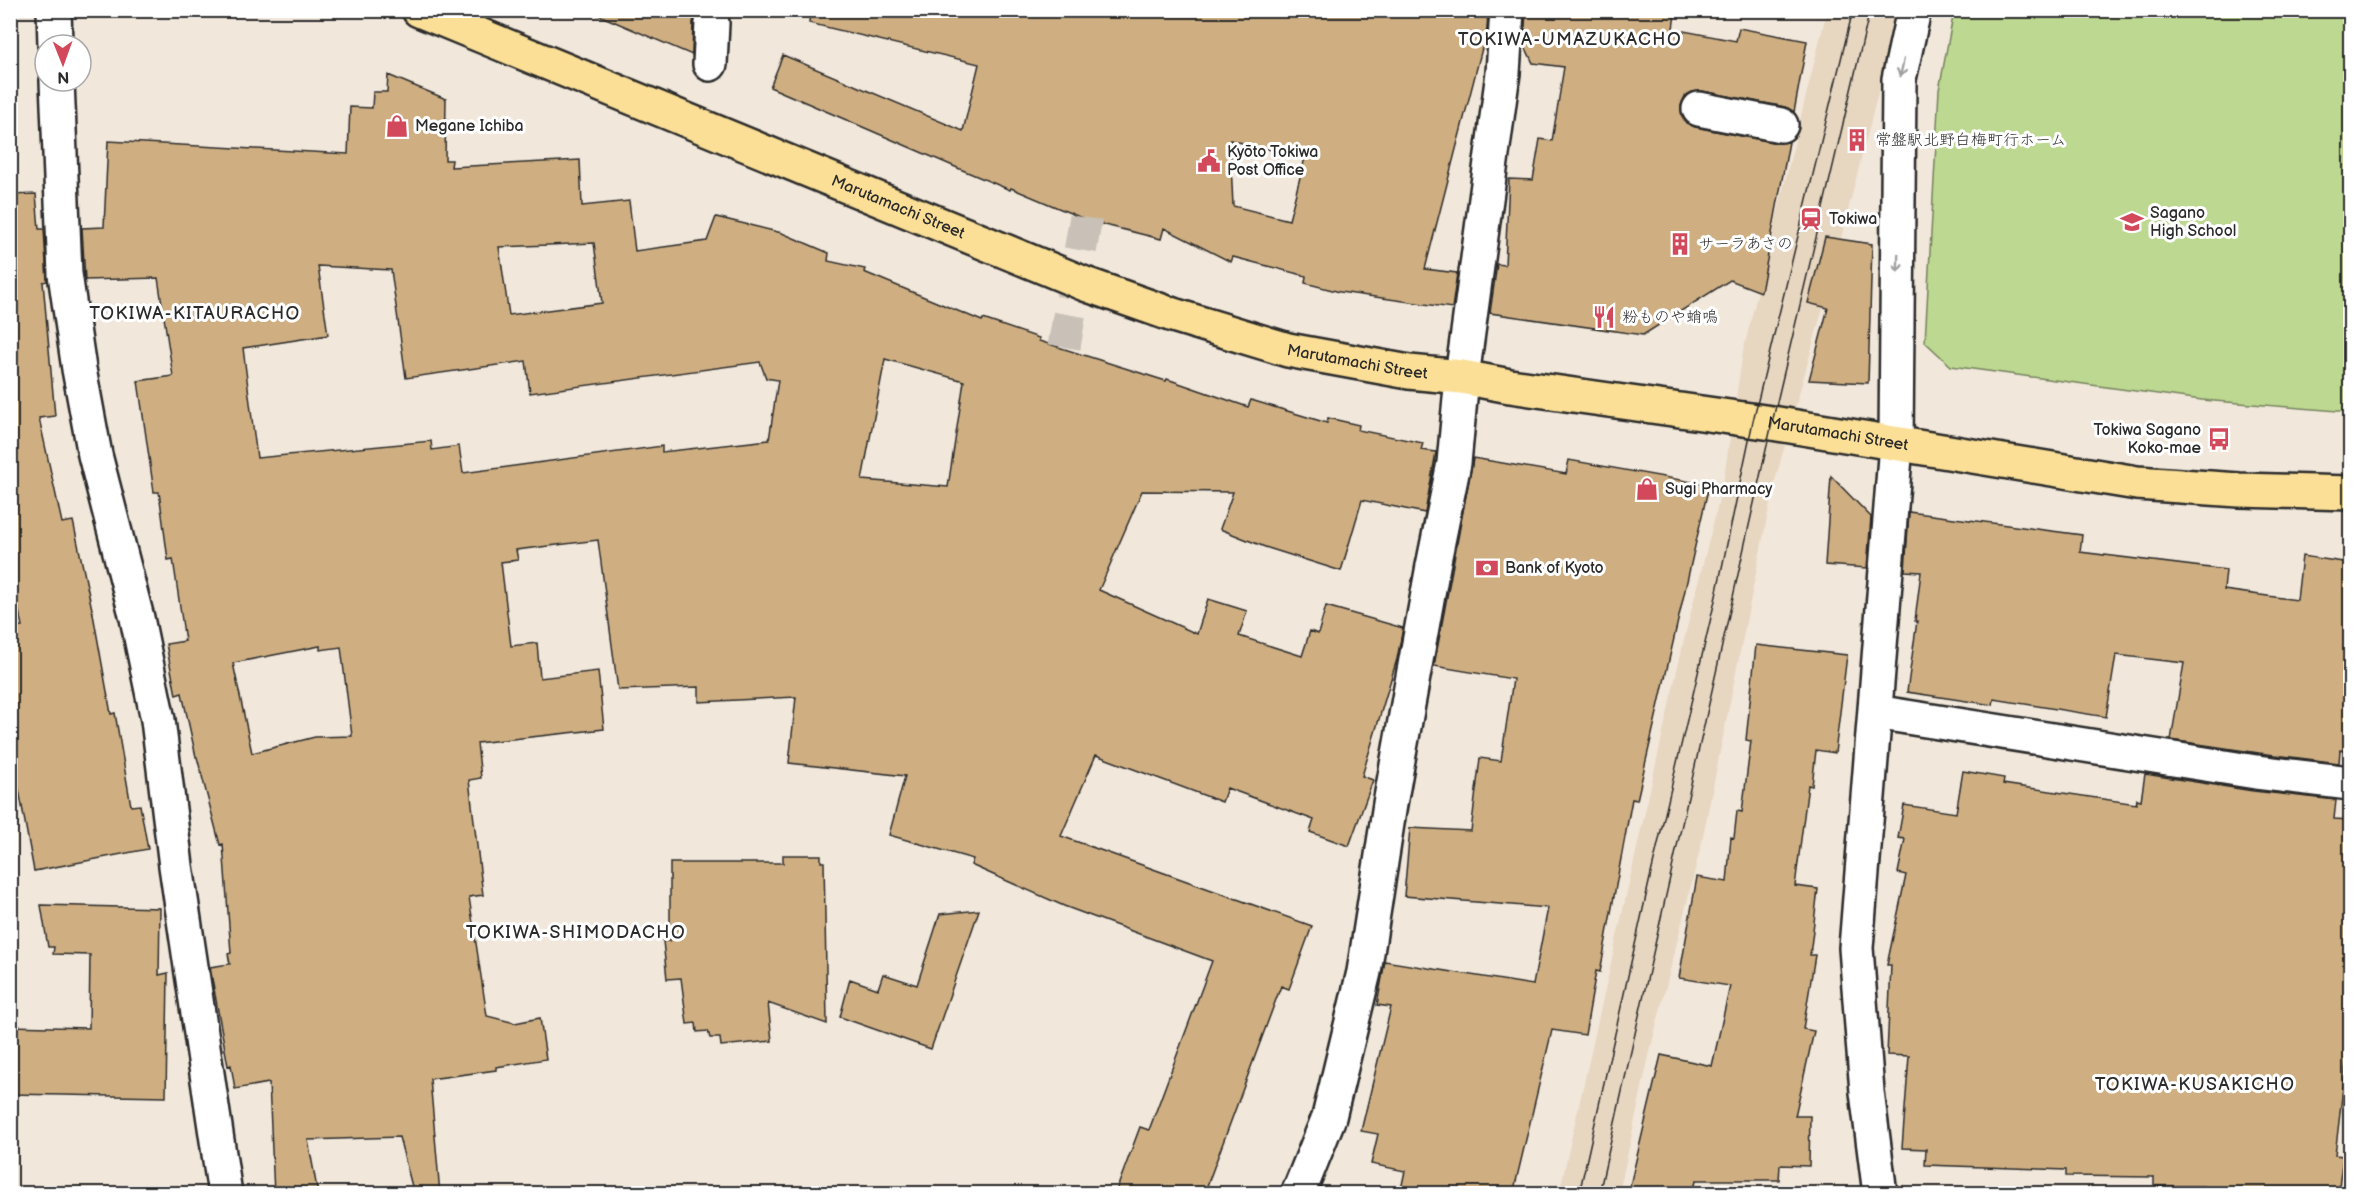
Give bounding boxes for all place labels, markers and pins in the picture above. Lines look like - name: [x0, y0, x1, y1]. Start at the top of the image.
- shop icon: Megane Ichiba: [384, 113, 410, 139]
- place label: Megane Ichiba: [415, 117, 524, 136]
- building icon: 常盤駅北野白梅町行ホーム: [1844, 127, 1870, 153]
- place label: 常盤駅北野白梅町行ホーム: [1875, 131, 2066, 150]
- place label: Kyōto Tokiwa Post Office: [1227, 143, 1318, 180]
- public building icon: Kyōto Tokiwa Post Office: [1196, 148, 1222, 174]
- place label: Sagano High School: [2150, 204, 2236, 241]
- station icon: Tokiwa: [1798, 206, 1824, 232]
- school or university icon: Sagano High School: [2119, 209, 2145, 235]
- place label: Tokiwa: [1829, 210, 1877, 229]
- building icon: サーラあさの: [1667, 231, 1693, 257]
- place label: サーラあさの: [1698, 235, 1793, 254]
- restaurant icon: 粉ものや蛸鳴: [1591, 304, 1617, 330]
- place label: 粉ものや蛸鳴: [1622, 308, 1718, 327]
- place label: Tokiwa Sagano Koko-mae: [2094, 421, 2202, 458]
- bus stop icon: Tokiwa Sagano Koko-mae: [2206, 426, 2232, 452]
- shop icon: Sugi Pharmacy: [1634, 476, 1660, 502]
- place label: Sugi Pharmacy: [1665, 480, 1773, 499]
- bank icon: Bank of Kyoto: [1474, 555, 1500, 581]
- place label: Bank of Kyoto: [1505, 559, 1604, 578]

